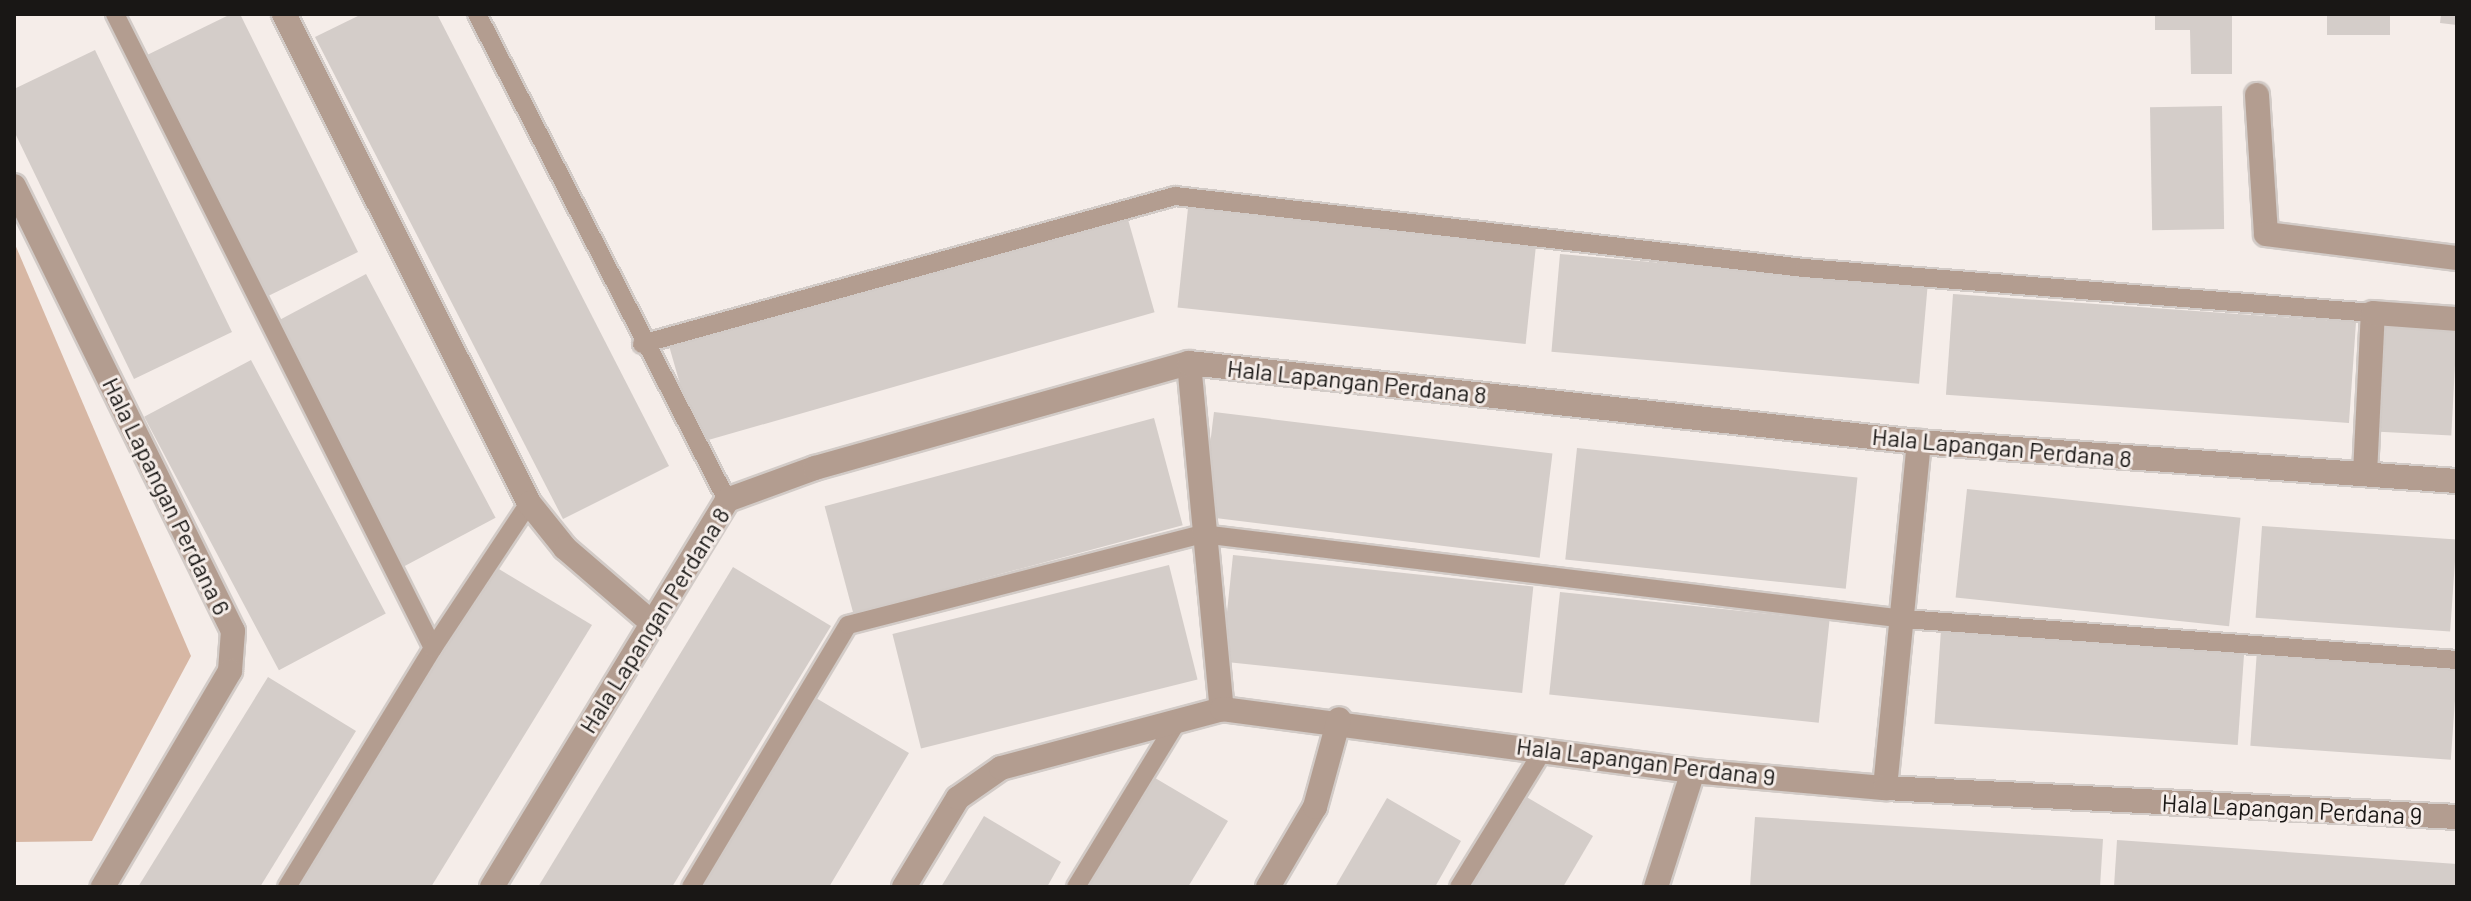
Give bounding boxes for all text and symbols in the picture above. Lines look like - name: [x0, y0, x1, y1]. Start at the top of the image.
- street label: Hala Lapangan Perdana 8: [1226, 353, 1488, 409]
- street label: Hala Lapangan Perdana 6: [97, 373, 237, 619]
- street label: Hala Lapangan Perdana 8: [1871, 421, 2133, 473]
- street label: Hala Lapangan Perdana 8: [573, 502, 735, 738]
- street label: Hala Lapangan Perdana 9: [1515, 731, 1777, 791]
- street label: Hala Lapangan Perdana 9: [2161, 788, 2423, 830]

